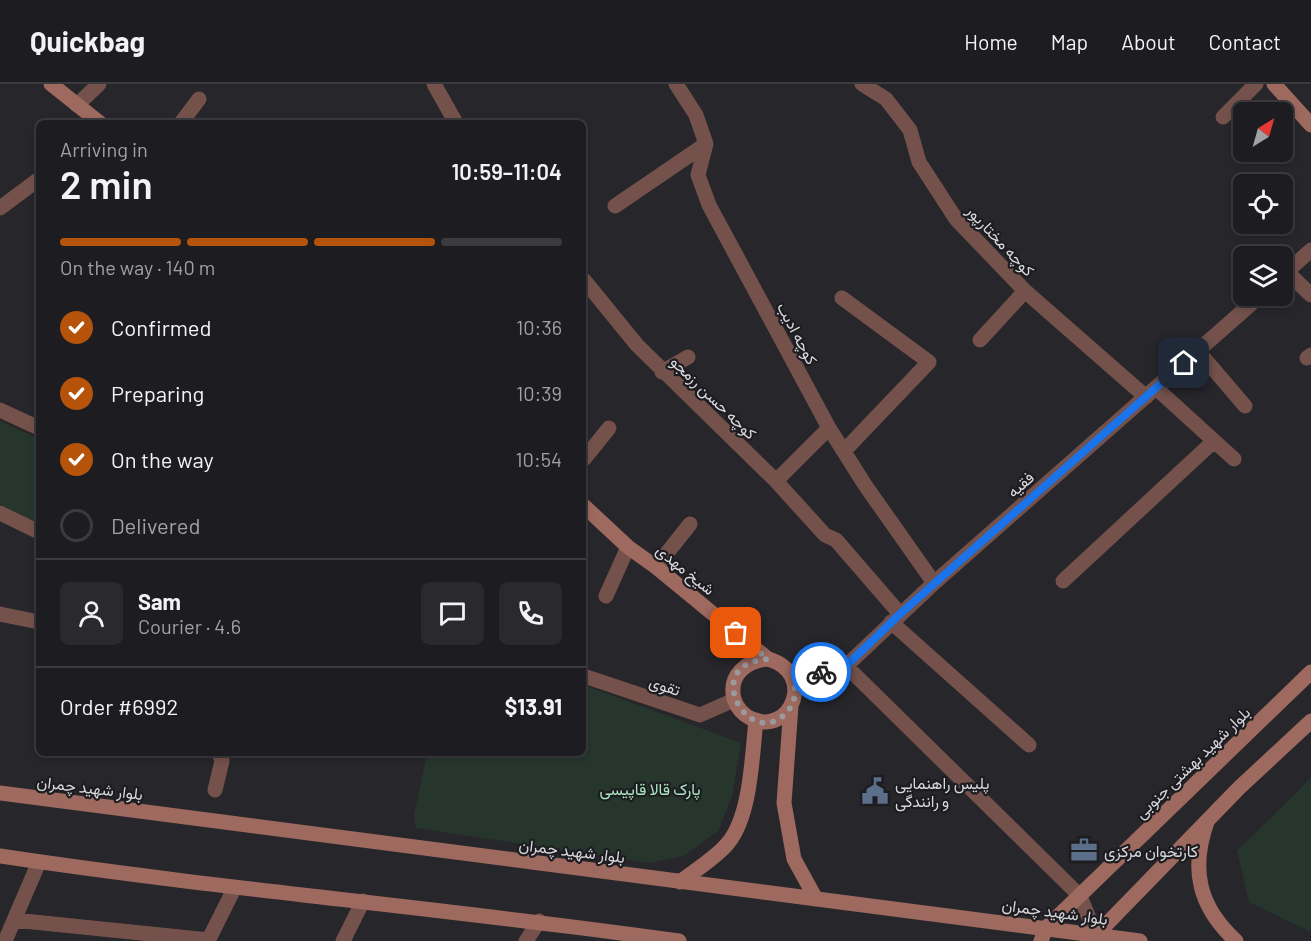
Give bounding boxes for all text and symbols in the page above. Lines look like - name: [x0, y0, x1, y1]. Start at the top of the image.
- text: Quickbag: [30, 24, 145, 58]
- text: Home: [964, 29, 1018, 54]
- text: Map: [1051, 29, 1088, 54]
- text: About: [1121, 29, 1176, 54]
- text: Contact: [1209, 29, 1281, 54]
- north arrow: [1233, 102, 1293, 162]
- map controls: [1233, 102, 1293, 306]
- text: Arriving in: [60, 137, 148, 161]
- text: 10:59–11:04: [452, 158, 562, 184]
- text: 2 min: [60, 160, 153, 207]
- button: locate: [1233, 174, 1293, 234]
- street label: کوچه مختارپور: [960, 200, 1039, 281]
- button: layers: [1233, 246, 1293, 306]
- text: On the way · 140 m: [60, 255, 215, 279]
- street label: کوچه ادیب: [771, 299, 822, 369]
- icon: check: [60, 311, 93, 344]
- text: Confirmed: [111, 314, 211, 340]
- text: 10:36: [516, 315, 562, 339]
- pin: [1158, 337, 1209, 388]
- icon: home: [1167, 346, 1200, 379]
- street label: کوچه حسن رزمجو: [665, 351, 761, 445]
- icon: check: [60, 377, 93, 410]
- text: Preparing: [111, 380, 204, 406]
- text: 10:39: [516, 381, 562, 405]
- icon: check: [60, 443, 93, 476]
- text: On the way: [111, 446, 214, 472]
- text: 10:54: [516, 447, 562, 471]
- street label: فقیه: [1003, 467, 1038, 502]
- text: Delivered: [111, 512, 200, 538]
- street label: شیخ مهدی: [651, 540, 719, 601]
- button: person: [60, 582, 123, 645]
- button: chat: [421, 582, 484, 645]
- button: phone: [499, 582, 562, 645]
- text: Sam: [138, 588, 181, 614]
- pin: [710, 607, 761, 658]
- text: Courier · 4.6: [138, 614, 241, 638]
- icon: bag: [719, 616, 752, 649]
- courier: [791, 642, 851, 702]
- icon: bike: [805, 656, 838, 689]
- street label: تقوی: [646, 671, 683, 701]
- text: Order #6992: [60, 693, 178, 719]
- text: $13.91: [505, 693, 562, 719]
- street label: بلوار شهید بهشتی جنوبی: [1130, 702, 1255, 823]
- street label: بلوار شهید چمران: [35, 771, 144, 806]
- place label: پلیس راهنمایی و رانندگی: [895, 773, 989, 812]
- public building icon: پلیس راهنمایی و رانندگی: [860, 776, 890, 806]
- park label: پارک قالا قاپیسی: [600, 779, 700, 801]
- street label: بلوار شهید چمران: [517, 834, 626, 869]
- office icon: کارتخوان مرکزی: [1069, 835, 1099, 865]
- place label: کارتخوان مرکزی: [1104, 841, 1198, 862]
- street label: بلوار شهید چمران: [1000, 894, 1109, 931]

